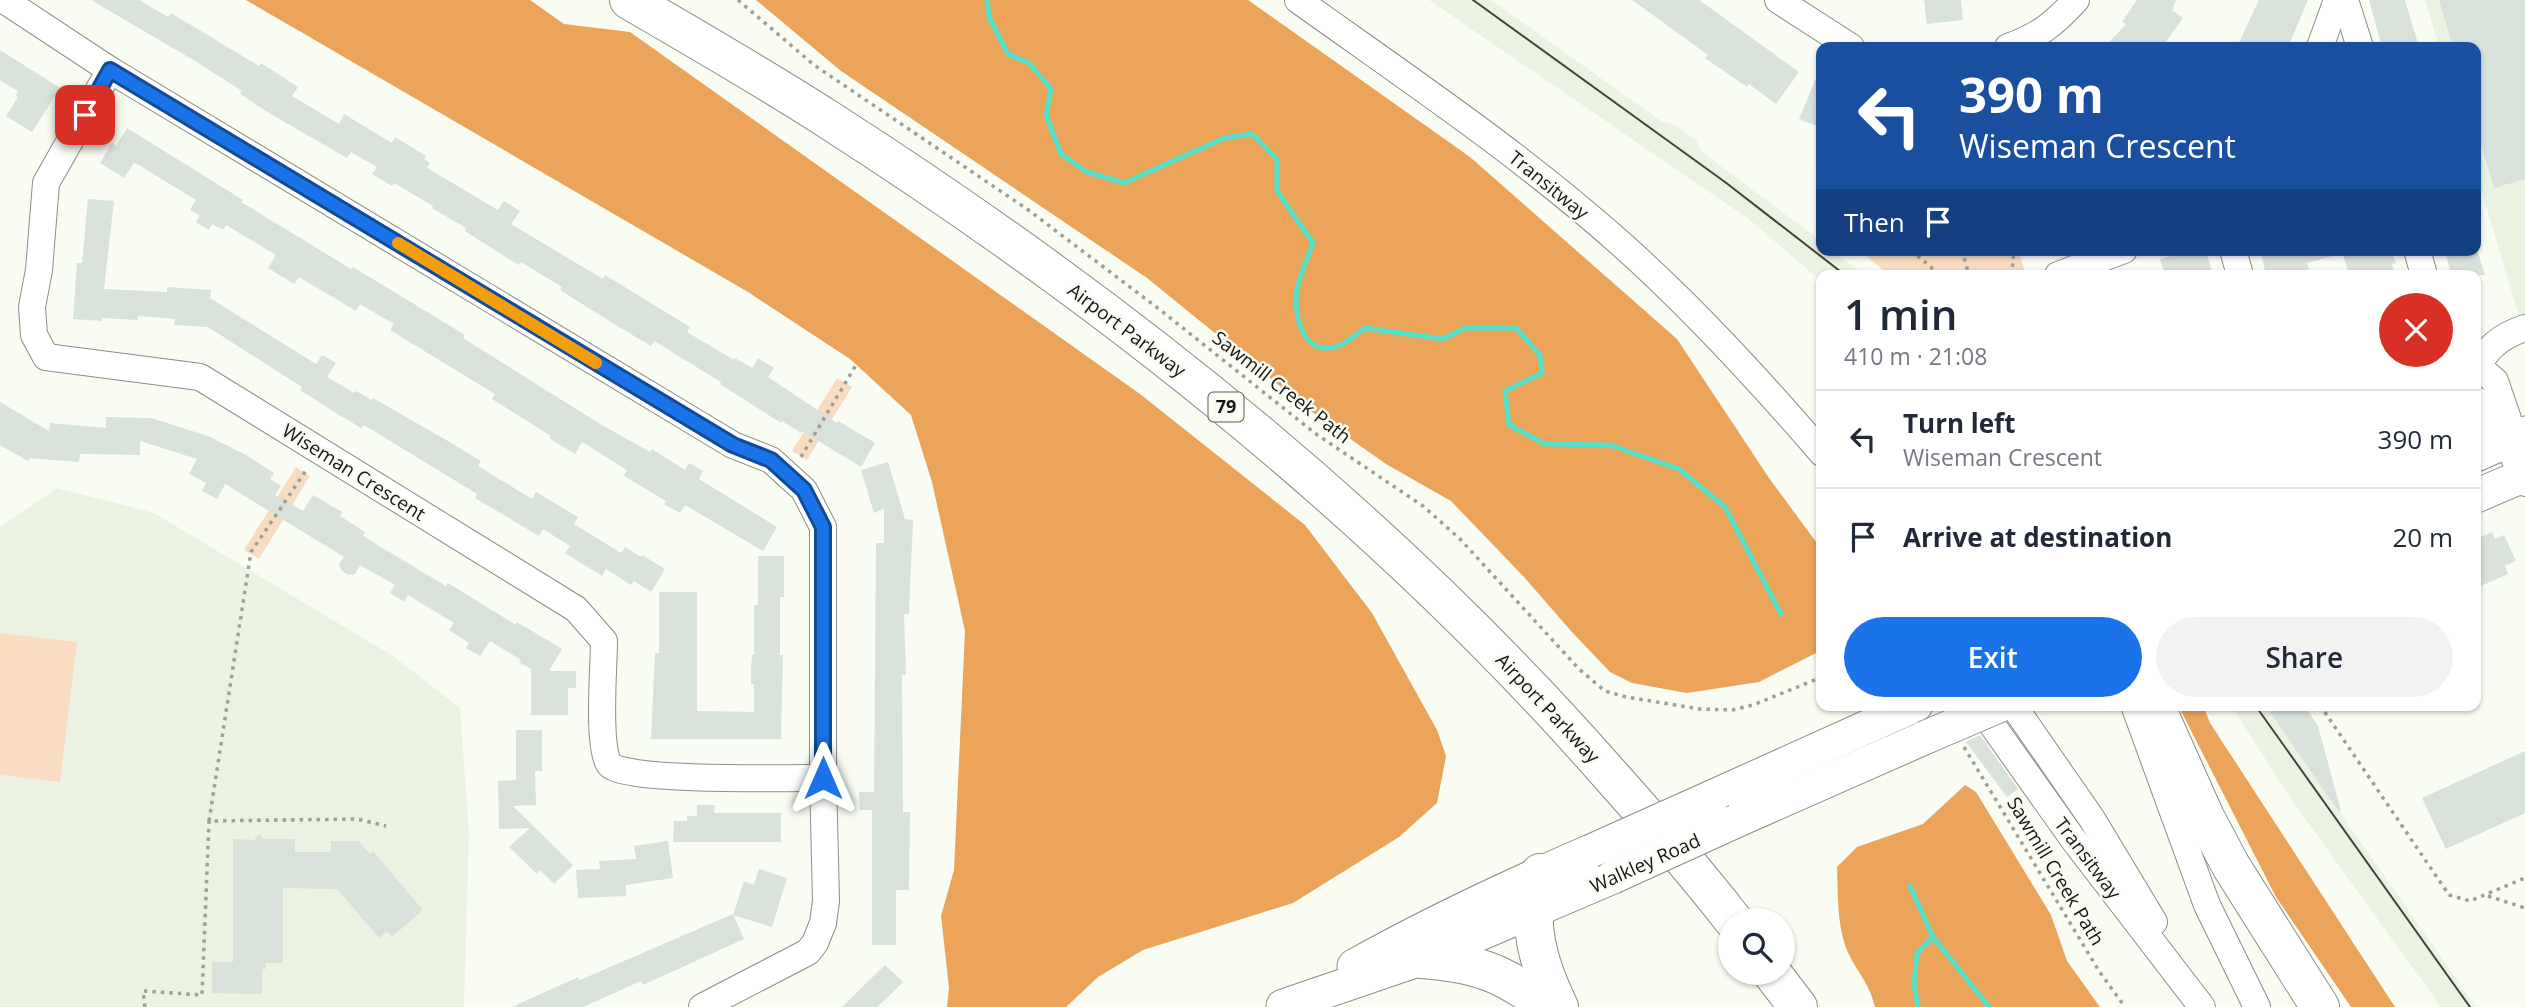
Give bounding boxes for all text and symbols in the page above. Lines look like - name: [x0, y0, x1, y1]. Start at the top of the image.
- text: 390 m: [1959, 61, 2104, 127]
- icon: left: [1844, 70, 1935, 161]
- pin: [55, 85, 115, 145]
- icon: arrive: [66, 96, 104, 134]
- text: Wiseman Crescent: [1959, 124, 2236, 167]
- street label: Transitway: [1504, 145, 1595, 226]
- icon: arrive: [1919, 203, 1957, 241]
- text: Then: [1844, 204, 1905, 240]
- street label: Airport Parkway: [1063, 277, 1192, 383]
- text: 1 min: [1844, 285, 1957, 342]
- button: close: [2379, 293, 2453, 367]
- street label: Sawmill Creek Path: [1207, 325, 1357, 449]
- text: 410 m · 21:08: [1844, 340, 1987, 372]
- road number: 79: [1208, 393, 1244, 422]
- text: Turn left: [1903, 405, 2015, 441]
- street label: Wiseman Crescent: [277, 417, 431, 527]
- icon: left: [1844, 420, 1882, 458]
- text: 390 m: [2378, 421, 2453, 457]
- text: Wiseman Crescent: [1903, 441, 2102, 473]
- icon: arrive: [1844, 518, 1882, 556]
- text: Arrive at destination: [1903, 519, 2172, 555]
- text: 20 m: [2392, 519, 2453, 555]
- button: Exit: [1844, 617, 2142, 697]
- button: Share: [2156, 617, 2453, 697]
- street label: Airport Parkway: [1490, 647, 1606, 769]
- position arrow: [786, 741, 860, 815]
- street label: Sawmill Creek Path: [2001, 792, 2111, 950]
- street label: Transitway: [2049, 812, 2128, 904]
- street label: Walkley Road: [1586, 827, 1704, 899]
- map controls: [1718, 908, 1795, 985]
- button: search: [1718, 908, 1795, 985]

